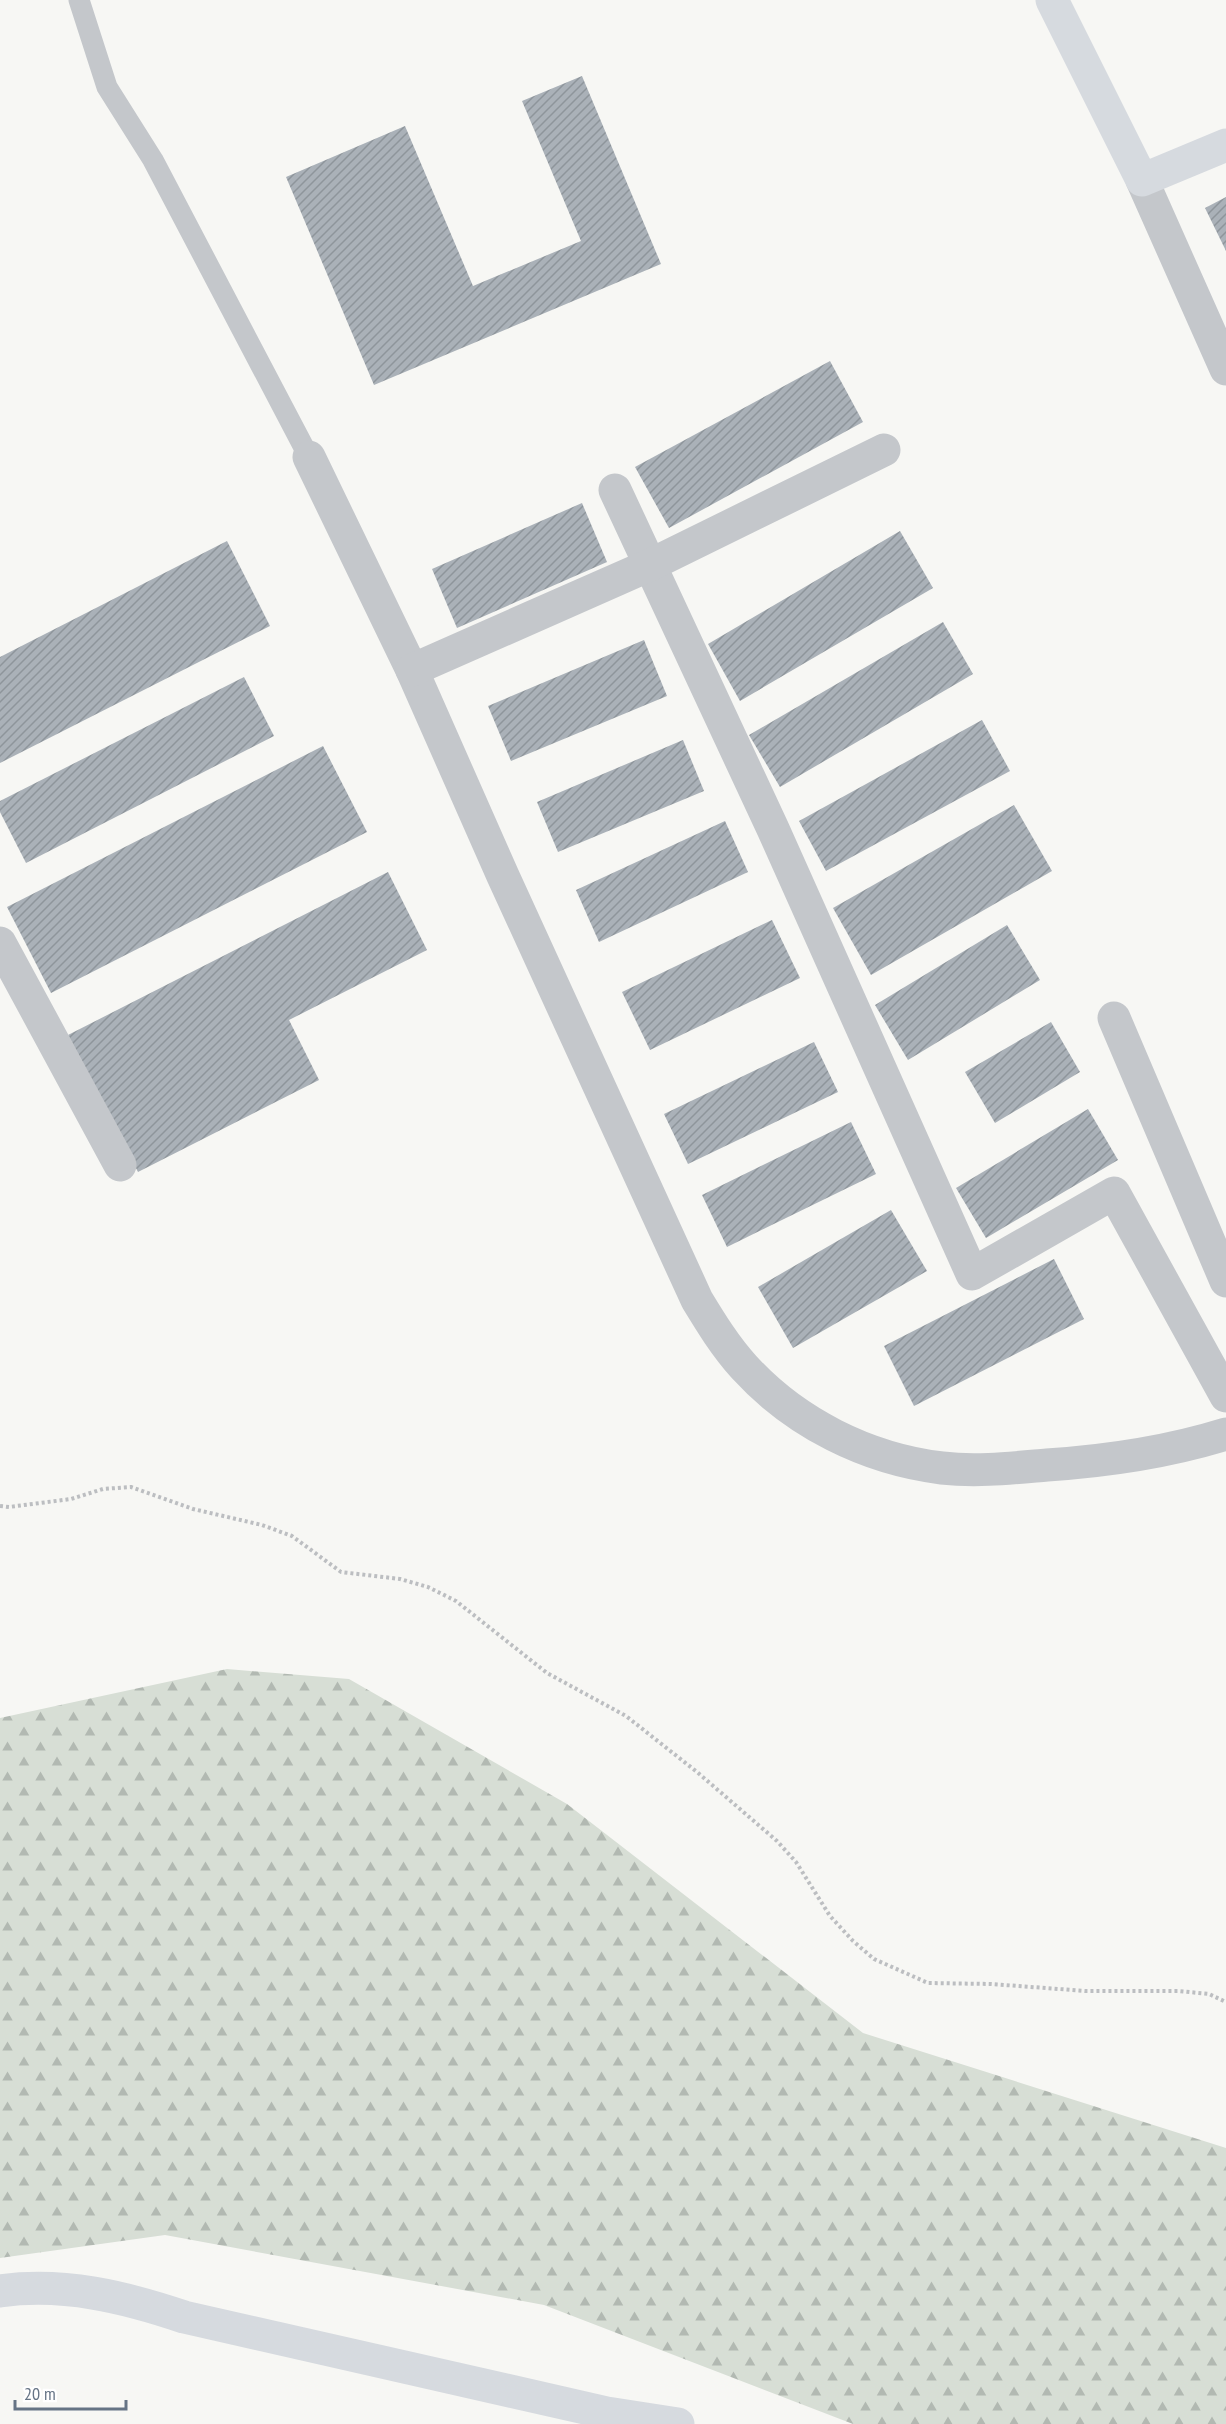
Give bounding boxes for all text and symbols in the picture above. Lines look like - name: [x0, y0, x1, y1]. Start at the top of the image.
- scale bar: [15, 2373, 126, 2411]
- text: 20 m: [24, 2382, 56, 2405]

